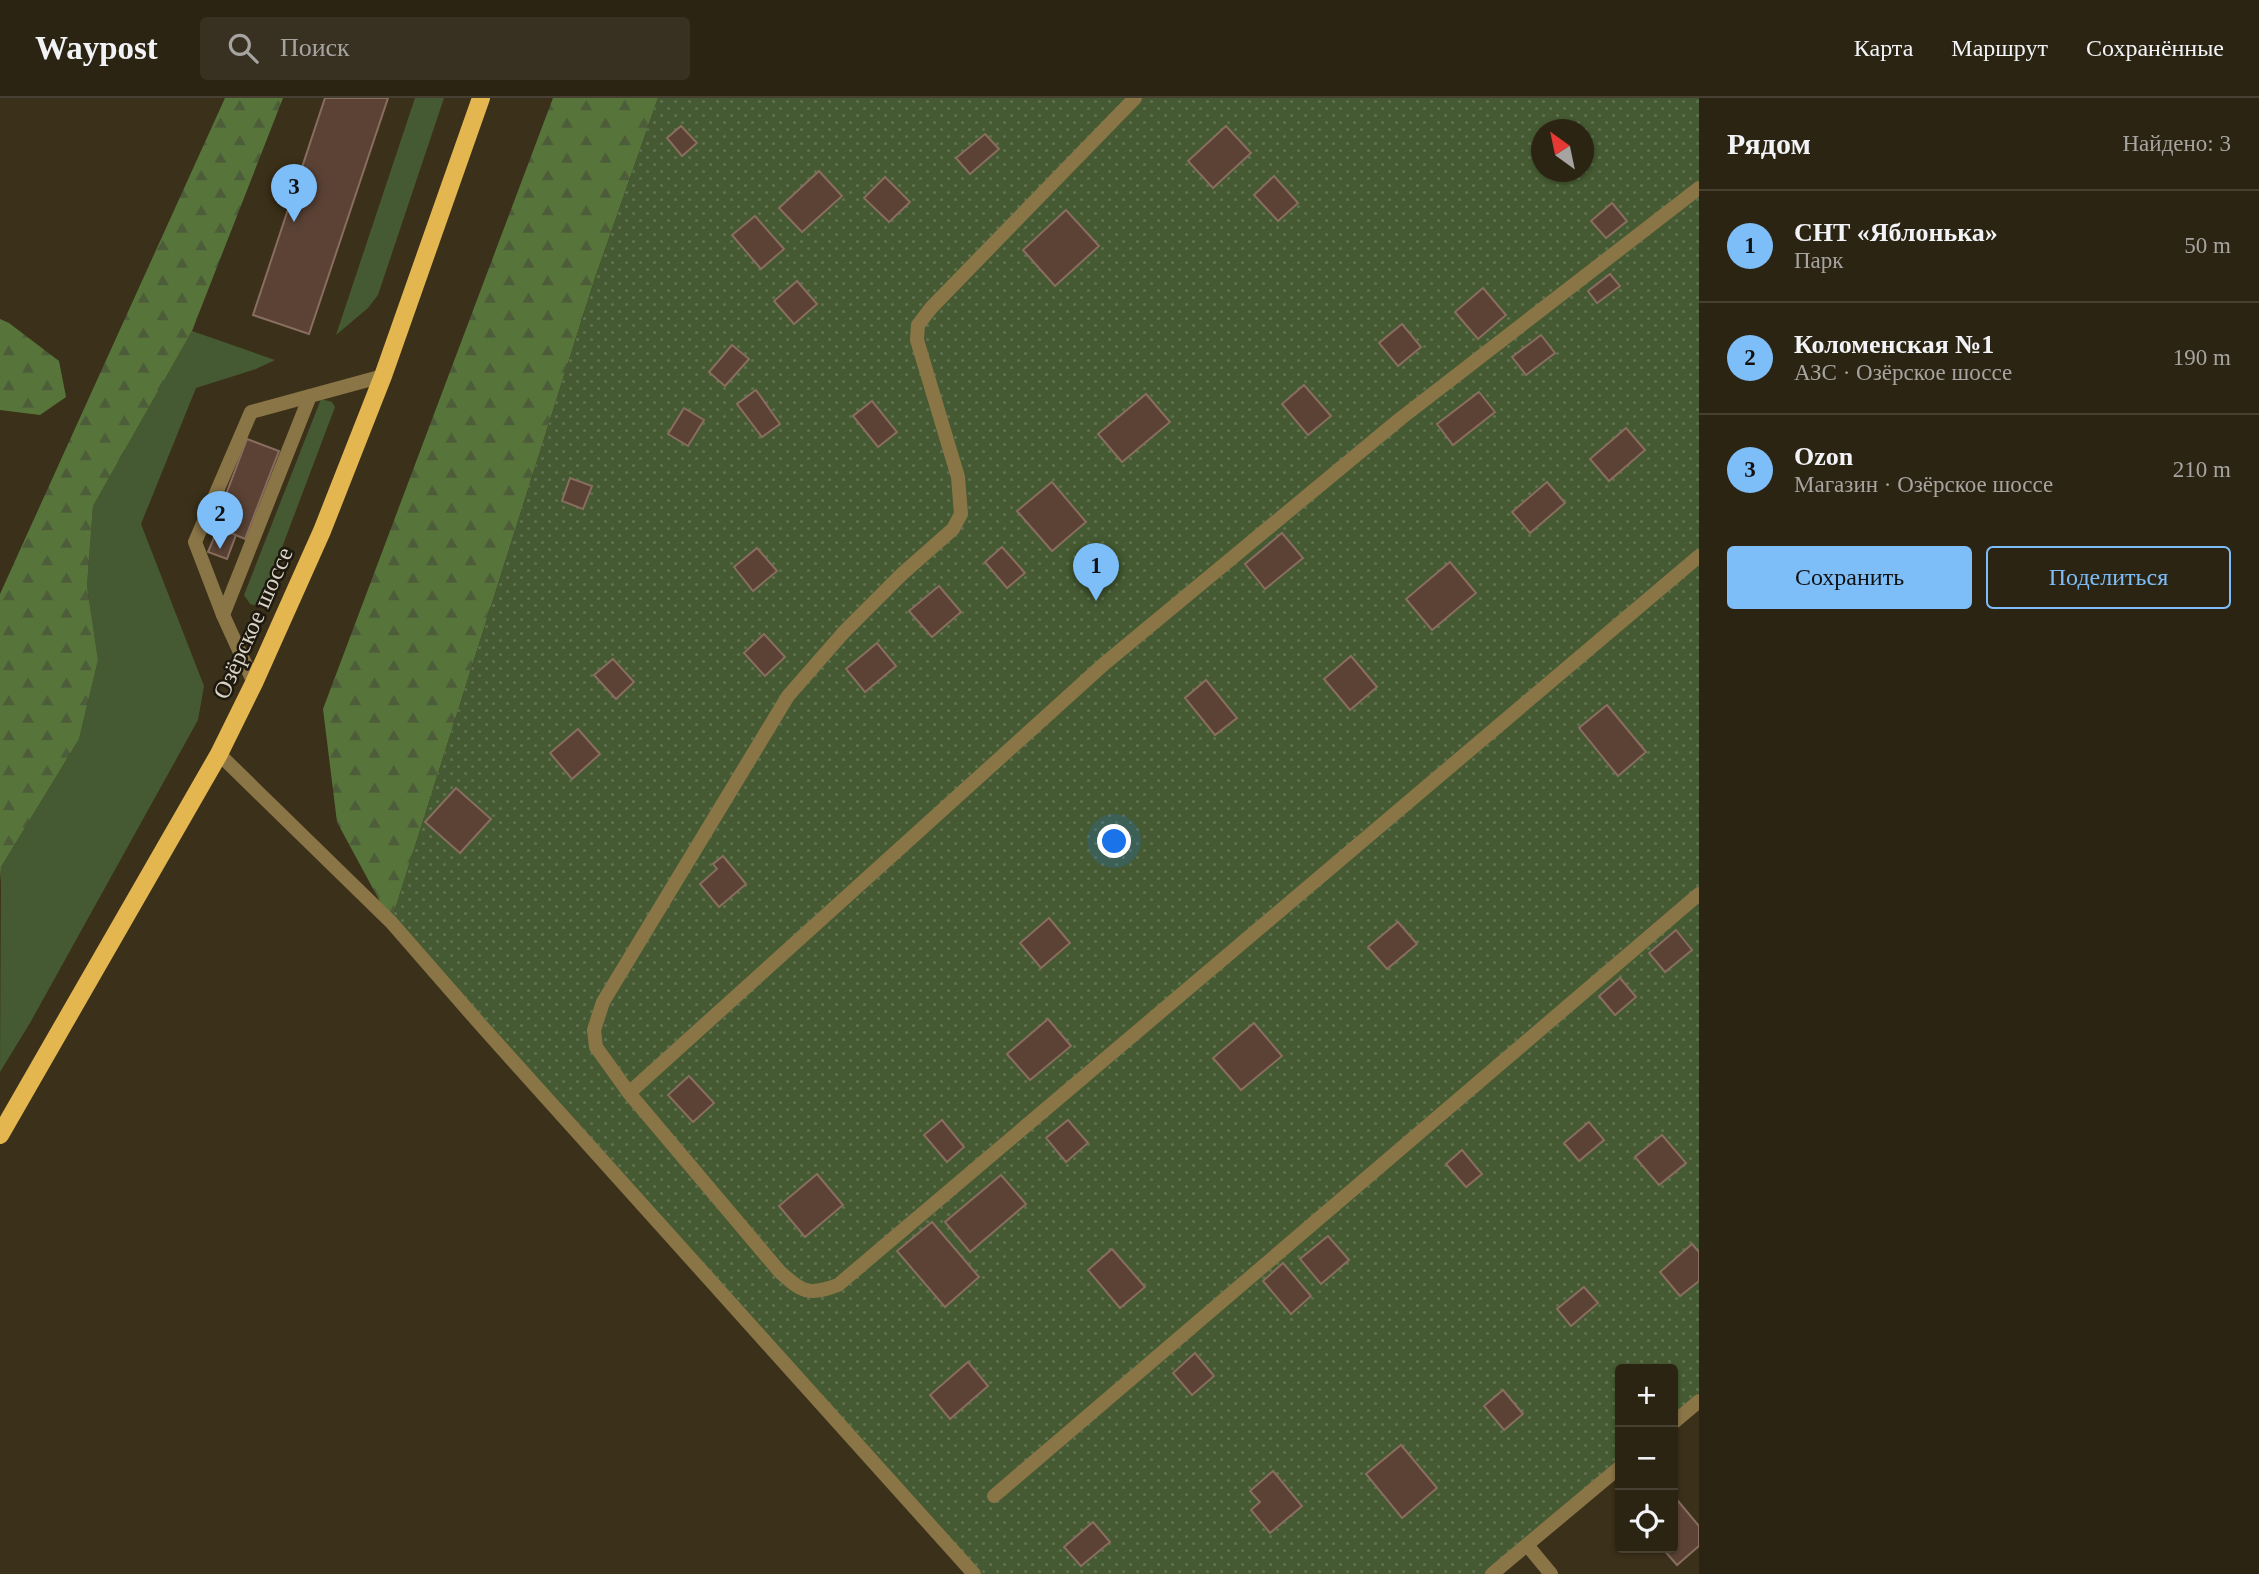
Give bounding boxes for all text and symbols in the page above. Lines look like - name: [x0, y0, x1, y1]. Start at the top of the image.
- search box: [200, 17, 690, 80]
- icon: search: [224, 29, 262, 67]
- text: Waypost: [35, 30, 158, 66]
- text: Поиск: [280, 33, 350, 62]
- text: Карта: [1854, 35, 1913, 61]
- text: Маршрут: [1951, 35, 2048, 61]
- text: Сохранённые: [2086, 35, 2224, 61]
- north arrow: [1531, 119, 1594, 182]
- text: Рядом: [1727, 127, 1811, 160]
- text: Найдено: 3: [2123, 131, 2231, 156]
- pin: 3: [271, 164, 317, 222]
- text: СНТ «Яблонька»: [1794, 218, 1998, 247]
- text: 1: [1744, 233, 1756, 258]
- text: 50 m: [2184, 233, 2231, 258]
- text: Парк: [1794, 248, 1844, 273]
- text: Коломенская №1: [1794, 330, 1994, 359]
- text: 2: [1744, 345, 1756, 370]
- text: 190 m: [2173, 345, 2231, 370]
- text: АЗС · Озёрское шоссе: [1794, 360, 2012, 385]
- text: Ozon: [1794, 442, 1853, 471]
- text: 3: [1744, 457, 1756, 482]
- text: 210 m: [2173, 457, 2231, 482]
- text: Магазин · Озёрское шоссе: [1794, 472, 2053, 497]
- pin: 2: [197, 491, 243, 549]
- street label: Озёрское шоссе: [208, 543, 298, 703]
- pin: 1: [1073, 543, 1119, 601]
- button: Сохранить: [1727, 546, 1972, 609]
- button: Поделиться: [1986, 546, 2231, 609]
- your location: [1097, 824, 1131, 858]
- map controls: [1615, 1364, 1678, 1553]
- button: +: [1615, 1364, 1678, 1427]
- button: −: [1615, 1427, 1678, 1490]
- button: locate: [1615, 1490, 1678, 1553]

